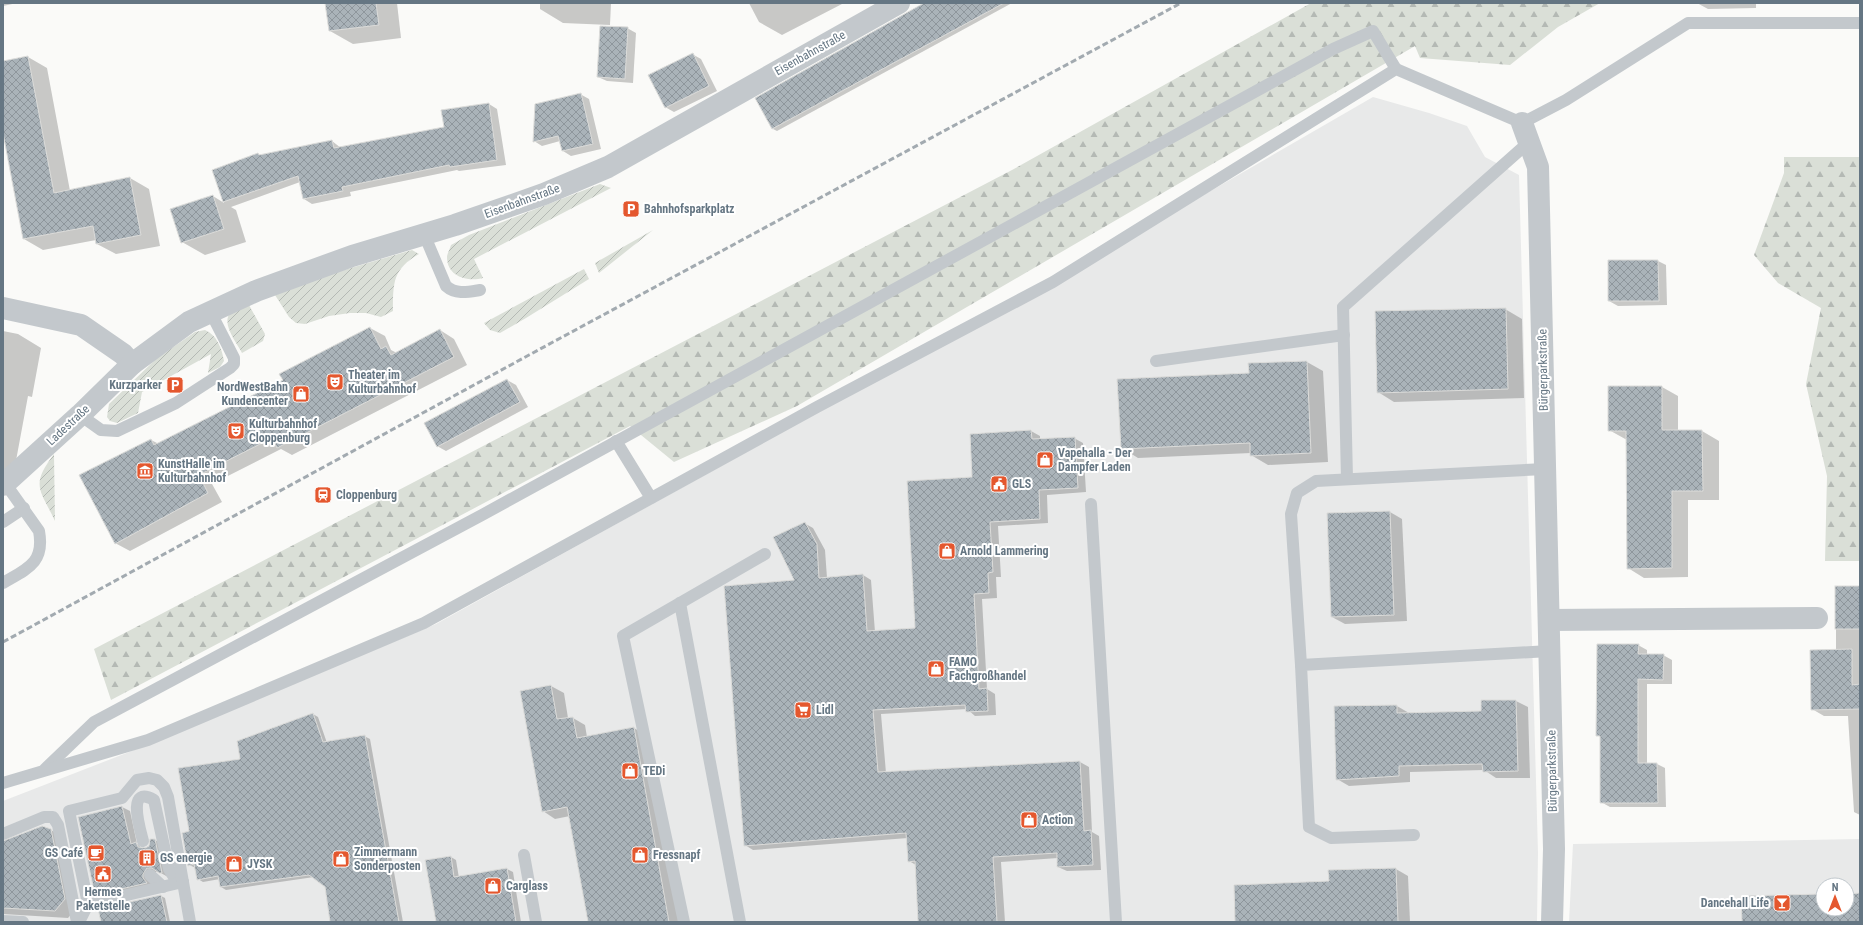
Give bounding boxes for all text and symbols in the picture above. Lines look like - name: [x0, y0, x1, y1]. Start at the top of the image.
- street label: Eisenbahnstraße: [772, 28, 848, 78]
- street label: Eisenbahnstraße: [482, 181, 562, 221]
- parking icon: Bahnhofsparkplatz: [621, 199, 641, 219]
- place label: Bahnhofsparkplatz: [644, 202, 735, 216]
- street label: Bürgerparkstraße: [1535, 329, 1551, 411]
- place label: Theater im Kulturbahnhof: [348, 368, 416, 396]
- theatre icon: Theater im Kulturbahnhof: [325, 372, 345, 392]
- parking icon: Kurzparker: [165, 375, 185, 395]
- place label: Kurzparker: [109, 378, 162, 392]
- place label: NordWestBahn Kundencenter: [217, 380, 288, 408]
- shop icon: NordWestBahn Kundencenter: [291, 384, 311, 404]
- street label: Ladestraße: [44, 402, 92, 448]
- place label: Kulturbahnhof Cloppenburg: [249, 417, 317, 445]
- theatre icon: Kulturbahnhof Cloppenburg: [226, 421, 246, 441]
- place label: Vapehalla - Der Dampfer Laden: [1058, 446, 1132, 474]
- shop icon: Vapehalla - Der Dampfer Laden: [1035, 450, 1055, 470]
- place label: KunstHalle im Kulturbahnhof: [158, 457, 226, 485]
- museum icon: KunstHalle im Kulturbahnhof: [135, 461, 155, 481]
- public building icon: GLS: [989, 474, 1009, 494]
- place label: GLS: [1012, 477, 1032, 491]
- station icon: Cloppenburg: [313, 485, 333, 505]
- place label: Cloppenburg: [336, 488, 397, 502]
- shop icon: Arnold Lammering: [937, 541, 957, 561]
- place label: Arnold Lammering: [960, 544, 1049, 558]
- place label: FAMO Fachgroßhandel: [949, 655, 1026, 683]
- shop icon: FAMO Fachgroßhandel: [926, 659, 946, 679]
- supermarket icon: Lidl: [793, 700, 813, 720]
- place label: Lidl: [816, 703, 834, 717]
- street label: Bürgerparkstraße: [1544, 730, 1560, 812]
- shop icon: TEDi: [620, 761, 640, 781]
- place label: TEDi: [643, 764, 665, 778]
- shop icon: Action: [1019, 810, 1039, 830]
- place label: Action: [1042, 813, 1073, 827]
- cafe icon: GS Café: [86, 843, 106, 863]
- place label: Zimmermann Sonderposten: [354, 845, 421, 873]
- shop icon: Fressnapf: [630, 845, 650, 865]
- place label: GS Café: [45, 846, 83, 860]
- building icon: GS energie: [137, 848, 157, 868]
- place label: Fressnapf: [653, 848, 701, 862]
- shop icon: Zimmermann Sonderposten: [331, 849, 351, 869]
- place label: GS energie: [160, 851, 213, 865]
- shop icon: JYSK: [224, 854, 244, 874]
- place label: JYSK: [247, 857, 273, 871]
- public building icon: Hermes Paketstelle: [93, 864, 113, 884]
- shop icon: Carglass: [483, 876, 503, 896]
- north arrow: [1815, 877, 1855, 917]
- place label: Carglass: [506, 879, 549, 893]
- text: N: [1832, 881, 1839, 894]
- place label: Hermes Paketstelle: [76, 885, 130, 913]
- bar icon: Dancehall Life: [1772, 893, 1792, 913]
- place label: Dancehall Life: [1701, 896, 1769, 910]

